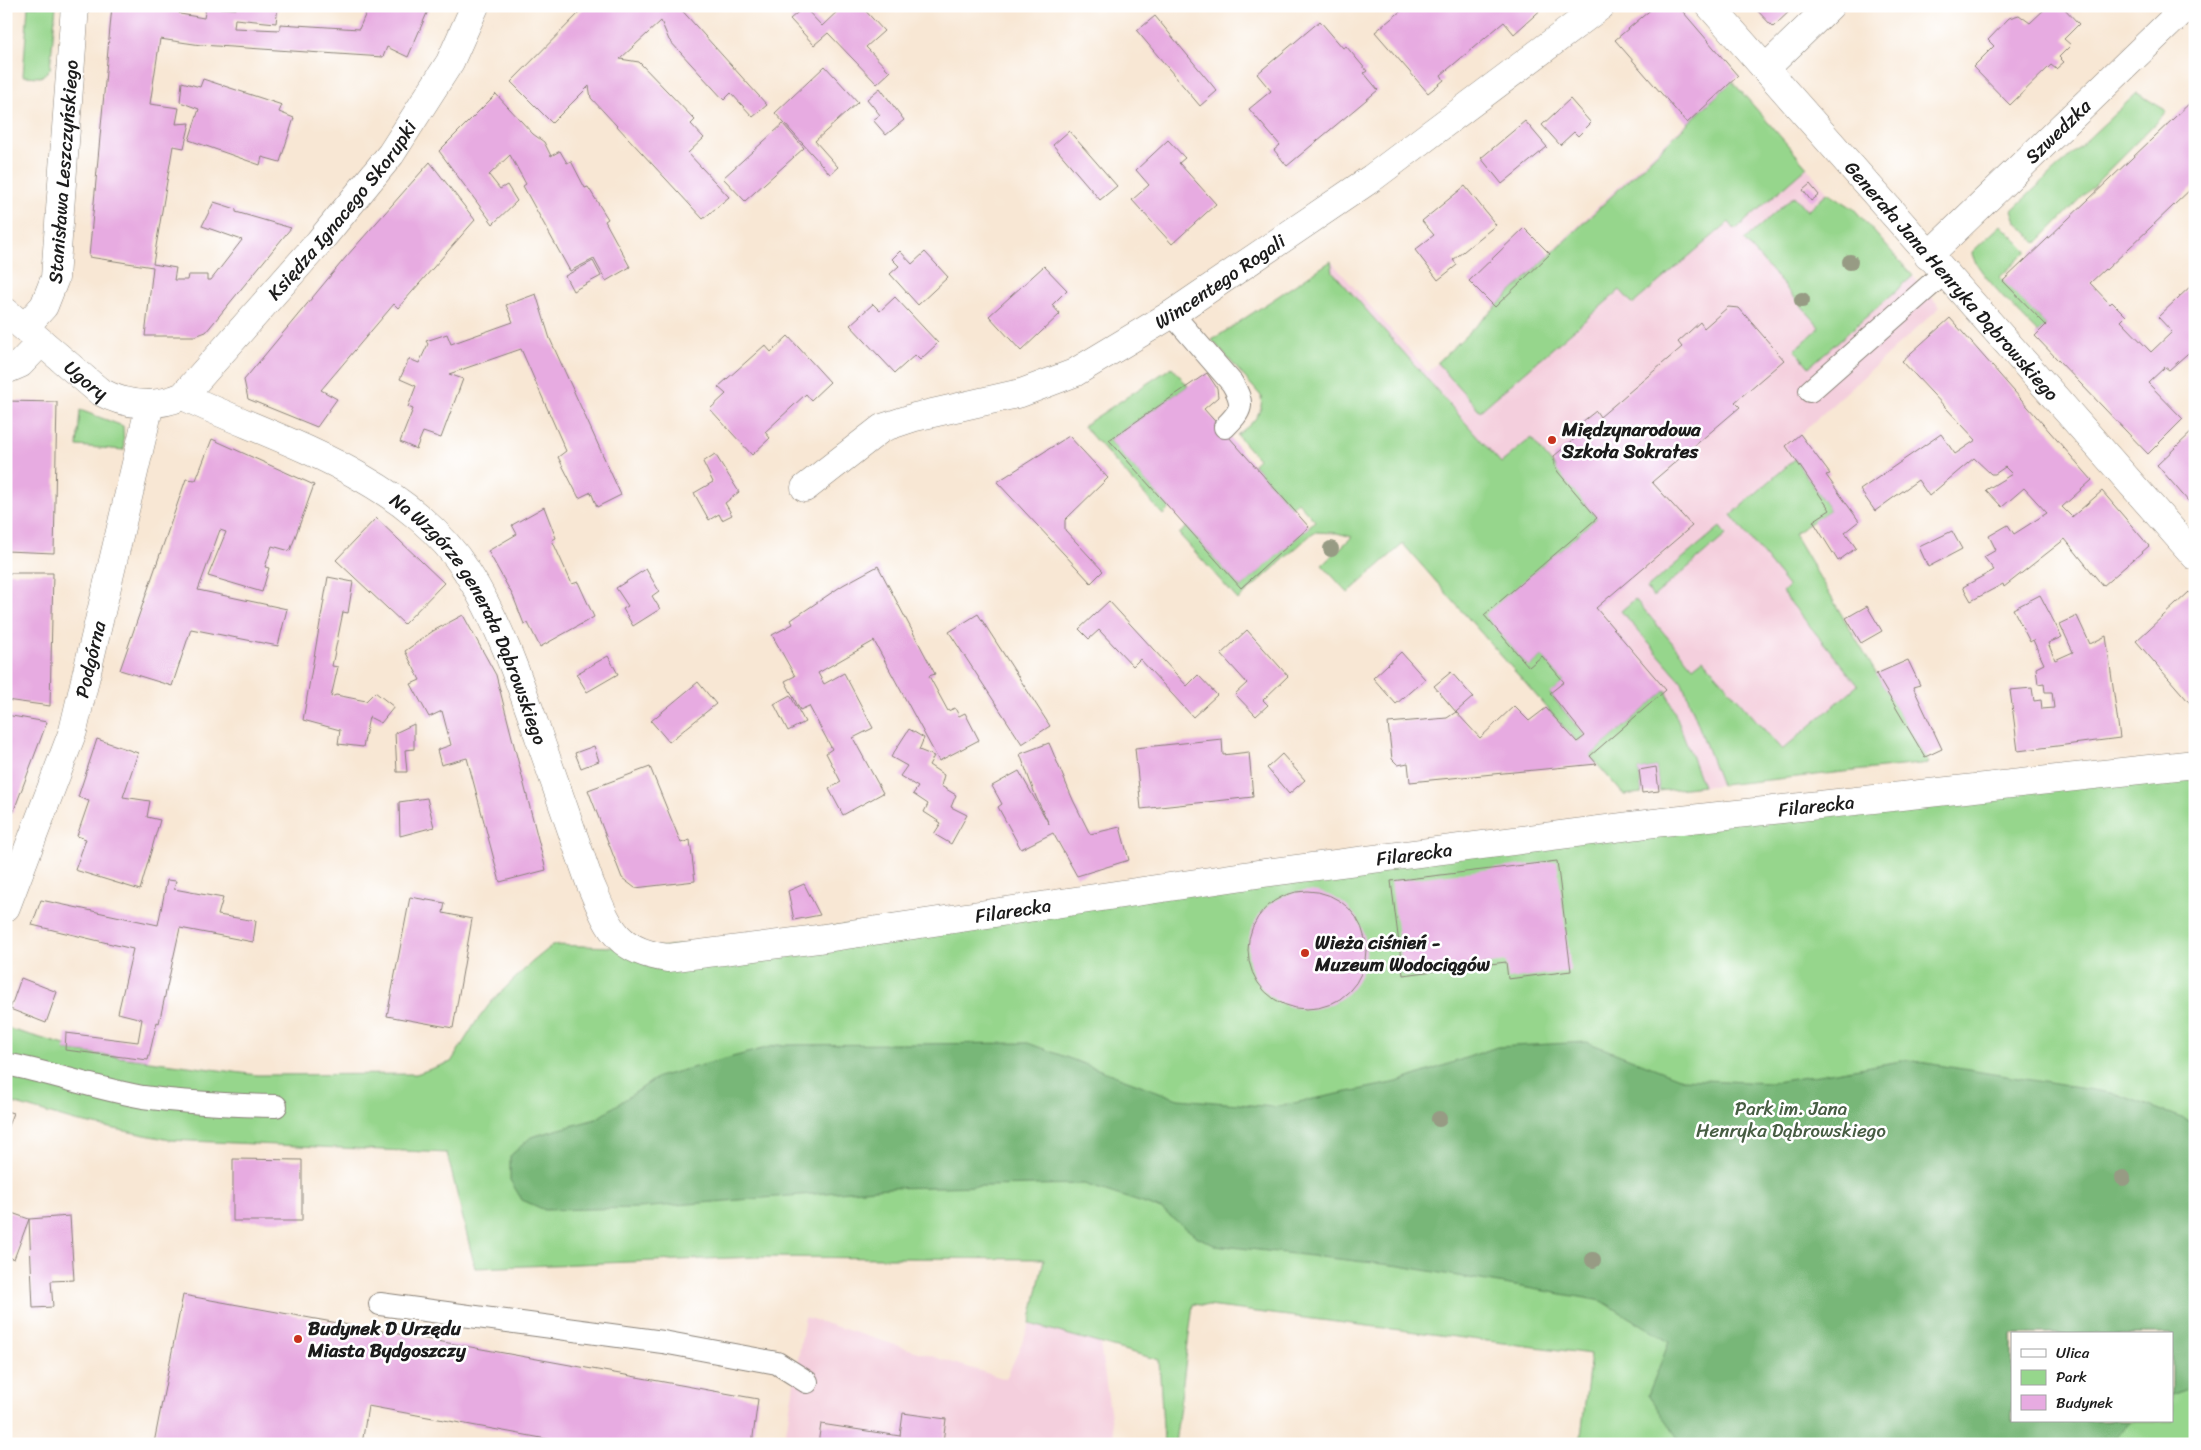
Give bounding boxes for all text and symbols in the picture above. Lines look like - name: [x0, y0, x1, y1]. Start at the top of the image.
- street label: Stanisława Leszczyńskiego: [39, 59, 88, 285]
- street label: Szwedzka: [2017, 90, 2099, 172]
- street label: Księdza Ignacego Skorupki: [259, 113, 426, 308]
- street label: Generała Jana Henryka Dąbrowskiego: [1836, 153, 2067, 409]
- street label: Wincentego Rogali: [1148, 225, 1293, 338]
- street label: Ugory: [56, 352, 113, 410]
- place label: Międzynarodowa Szkoła Sokrates: [1561, 413, 1701, 468]
- marker: Międzynarodowa Szkoła Sokrates: [1546, 434, 1558, 446]
- street label: Na Wzgórze generała Dąbrowskiego: [383, 484, 556, 749]
- street label: Podgórna: [65, 617, 115, 701]
- street label: Filarecka: [1776, 785, 1857, 826]
- street label: Filarecka: [1374, 833, 1455, 875]
- street label: Filarecka: [973, 889, 1054, 933]
- place label: Wieża ciśnień - Muzeum Wodociągów: [1314, 926, 1491, 981]
- marker: Wieża ciśnień - Muzeum Wodociągów: [1299, 947, 1311, 959]
- park label: Park im. Jana Henryka Dąbrowskiego: [1696, 1092, 1886, 1147]
- place label: Budynek D Urzędu Miasta Bydgoszczy: [307, 1312, 467, 1367]
- legend: [2011, 1332, 2174, 1422]
- marker: Budynek D Urzędu Miasta Bydgoszczy: [292, 1333, 304, 1345]
- text: Ulica: [2056, 1340, 2090, 1366]
- text: Park: [2056, 1364, 2087, 1390]
- text: Budynek: [2056, 1390, 2114, 1416]

